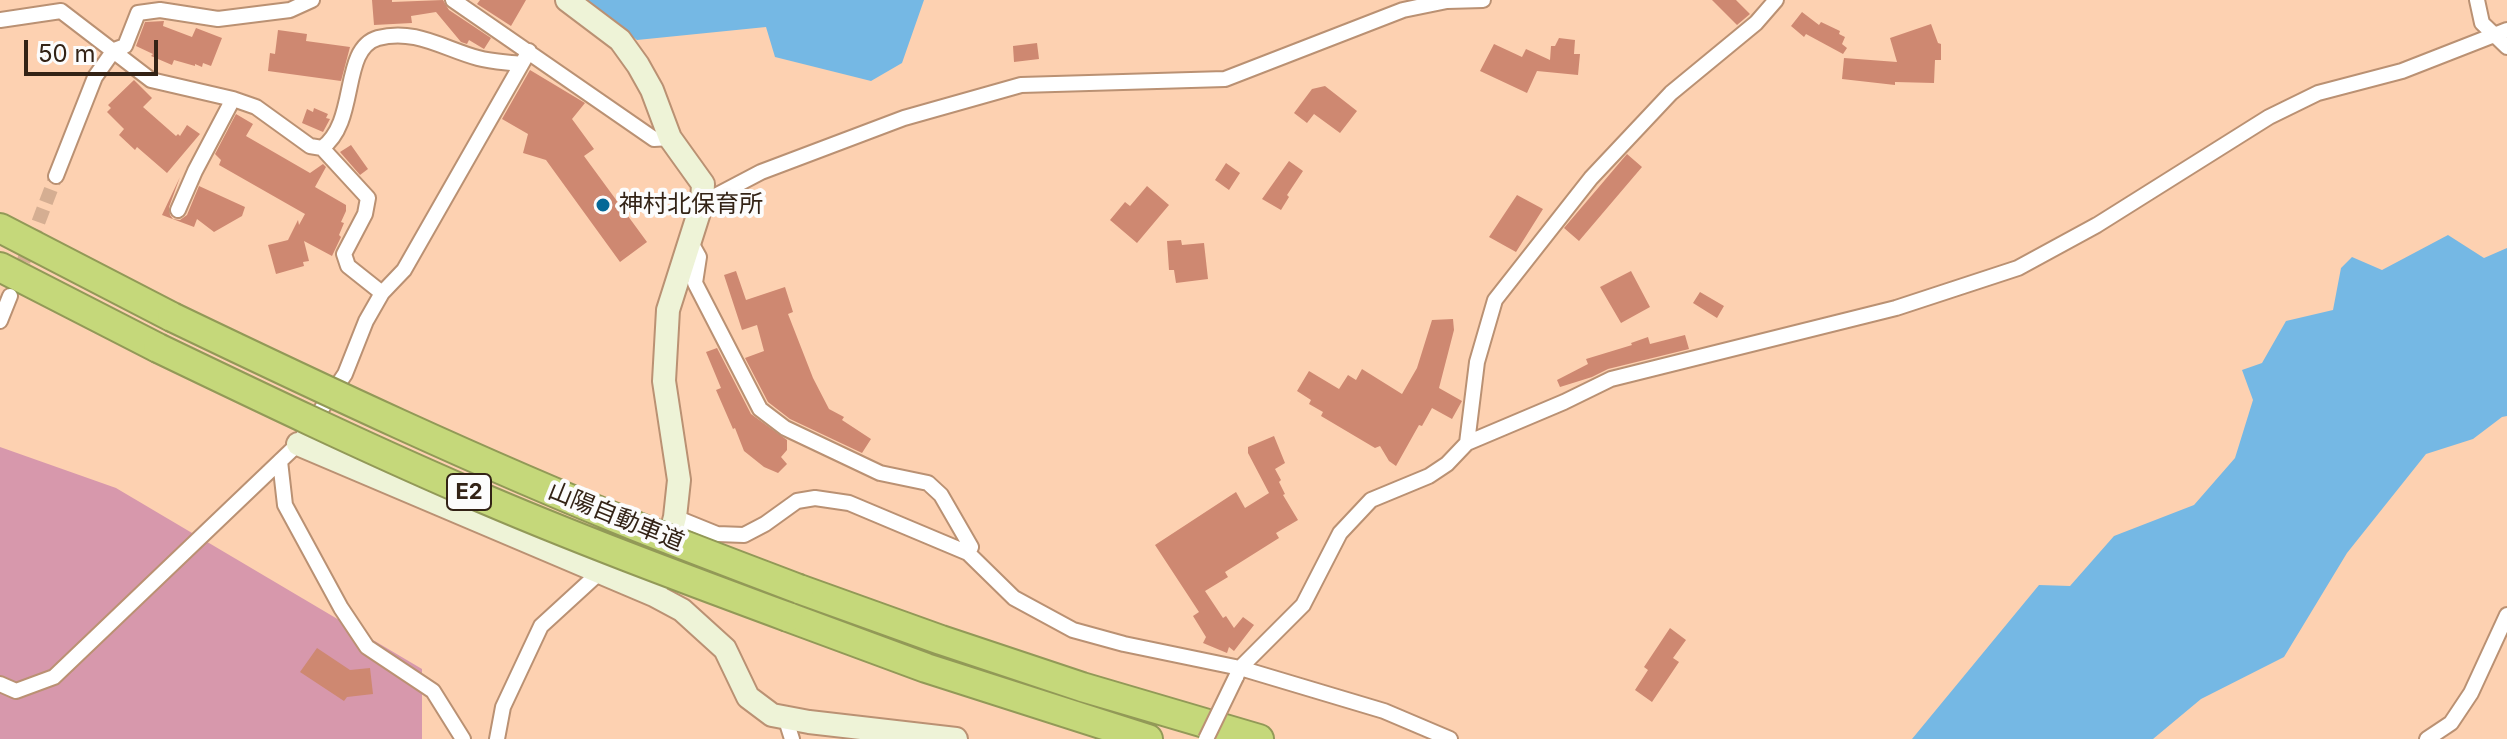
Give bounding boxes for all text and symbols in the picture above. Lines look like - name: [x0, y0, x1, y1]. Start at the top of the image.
- scale bar: [28, 24, 162, 74]
- text: 50 m: [38, 39, 96, 68]
- place label: 神村北保育所: [619, 191, 763, 219]
- marker: 神村北保育所: [594, 196, 612, 214]
- road number: E2: [447, 474, 491, 510]
- street label: 山陽自動車道: [544, 477, 688, 557]

